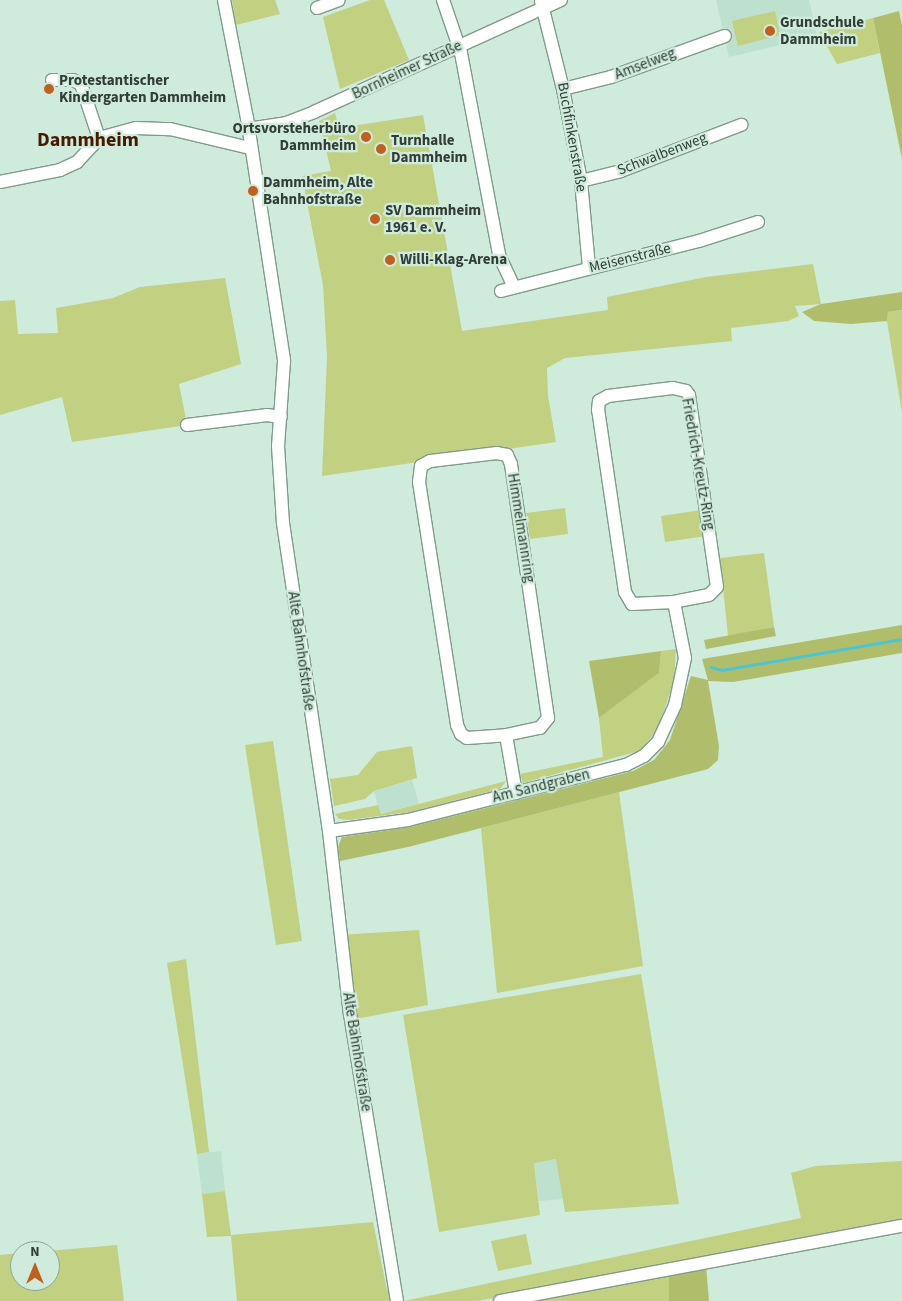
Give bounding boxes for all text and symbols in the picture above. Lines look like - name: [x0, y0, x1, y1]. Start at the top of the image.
- place label: Grundschule Dammheim: [780, 13, 864, 48]
- marker: Grundschule Dammheim: [764, 25, 776, 37]
- street label: Bornheimer Straße: [349, 37, 465, 103]
- street label: Amselweg: [612, 44, 678, 84]
- place label: Protestantischer Kindergarten Dammheim: [59, 71, 226, 106]
- street label: Buchfinkenstraße: [554, 81, 590, 193]
- marker: Protestantischer Kindergarten Dammheim: [43, 83, 55, 95]
- place label: Ortsvorsteherbüro Dammheim: [232, 119, 356, 154]
- district label: Dammheim: [37, 128, 139, 152]
- street label: Schwalbenweg: [615, 129, 709, 179]
- marker: Ortsvorsteherbüro Dammheim: [360, 131, 372, 143]
- place label: Turnhalle Dammheim: [391, 131, 467, 166]
- marker: Turnhalle Dammheim: [375, 143, 387, 155]
- place label: Dammheim, Alte Bahnhofstraße: [263, 173, 373, 208]
- marker: Dammheim, Alte Bahnhofstraße: [247, 185, 259, 197]
- place label: SV Dammheim 1961 e. V.: [385, 201, 481, 236]
- marker: SV Dammheim 1961 e. V.: [369, 213, 381, 225]
- street label: Meisenstraße: [587, 239, 673, 277]
- place label: Willi-Klag-Arena: [400, 251, 507, 269]
- marker: Willi-Klag-Arena: [384, 254, 396, 266]
- street label: Friedrich-Kreutz-Ring: [678, 397, 718, 531]
- street label: Himmelmannring: [503, 472, 539, 584]
- street label: Alte Bahnhofstraße: [284, 590, 318, 712]
- street label: Am Sandgraben: [491, 765, 591, 807]
- street label: Alte Bahnhofstraße: [339, 991, 375, 1113]
- north arrow: [10, 1241, 60, 1291]
- text: N: [30, 1242, 40, 1262]

